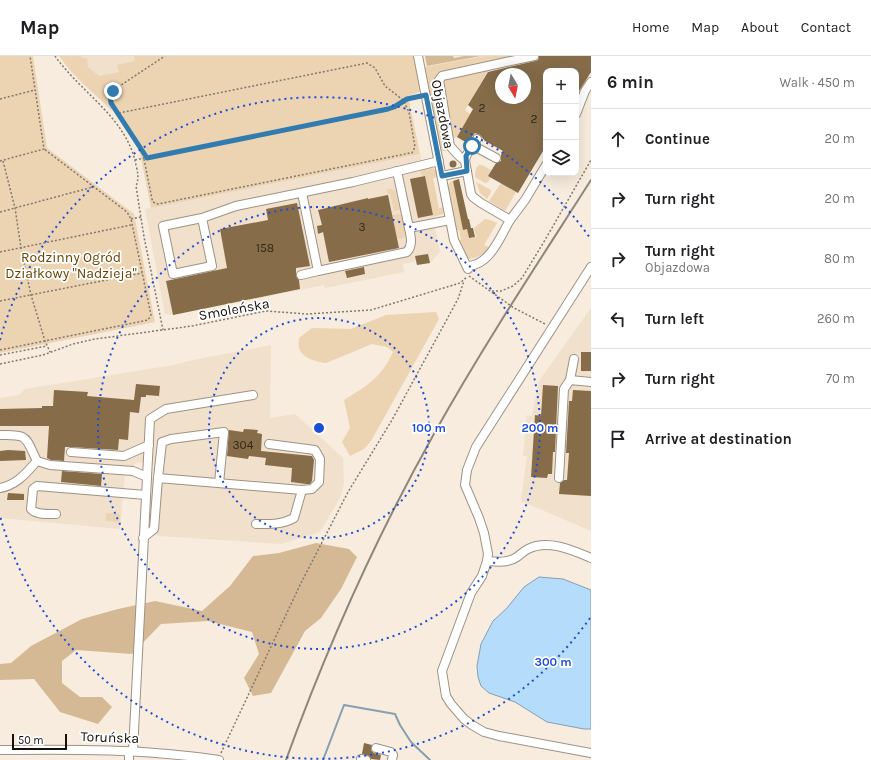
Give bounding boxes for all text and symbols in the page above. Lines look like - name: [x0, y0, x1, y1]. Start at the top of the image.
- text: Map: [20, 17, 59, 39]
- text: Home: [632, 19, 669, 36]
- text: Map: [691, 19, 719, 36]
- text: About: [741, 19, 779, 36]
- text: Contact: [801, 19, 851, 36]
- north arrow: [495, 68, 531, 104]
- map controls: [543, 68, 579, 176]
- button: +: [543, 68, 579, 104]
- text: 6 min: [607, 72, 654, 92]
- text: Walk · 450 m: [780, 75, 855, 90]
- street label: Objazdowa: [427, 78, 458, 150]
- route end: [104, 82, 122, 100]
- house number: 2: [479, 101, 486, 115]
- button: −: [543, 104, 579, 140]
- house number: 2: [531, 112, 538, 126]
- icon: ahead: [607, 128, 629, 150]
- text: Continue: [645, 130, 710, 148]
- text: 20 m: [825, 131, 855, 146]
- route start: [463, 137, 481, 155]
- button: layers: [543, 140, 579, 176]
- icon: right: [607, 188, 629, 210]
- text: Turn right: [645, 190, 715, 208]
- text: 20 m: [825, 191, 855, 206]
- house number: 3: [358, 220, 366, 234]
- house number: 158: [256, 241, 274, 255]
- text: Turn right: [645, 242, 715, 260]
- icon: right: [607, 248, 629, 270]
- park label: Rodzinny Ogród Działkowy "Nadzieja": [5, 249, 137, 282]
- text: 80 m: [824, 251, 855, 266]
- text: Objazdowa: [645, 260, 710, 275]
- street label: Smoleńska: [197, 295, 271, 324]
- icon: left: [607, 308, 629, 330]
- text: Turn left: [645, 310, 704, 328]
- text: 260 m: [817, 311, 855, 326]
- icon: right: [607, 368, 629, 390]
- text: Turn right: [645, 370, 715, 388]
- text: 70 m: [826, 371, 855, 386]
- centre of rings: [312, 421, 326, 435]
- text: 100 m: [412, 421, 446, 435]
- text: 200 m: [522, 421, 558, 435]
- icon: arrive: [607, 428, 629, 450]
- text: Arrive at destination: [645, 430, 792, 448]
- house number: 304: [233, 438, 254, 452]
- text: 300 m: [534, 655, 572, 669]
- street label: Toruńska: [80, 728, 140, 747]
- scale bar: [12, 732, 67, 751]
- text: 50 m: [18, 734, 44, 747]

